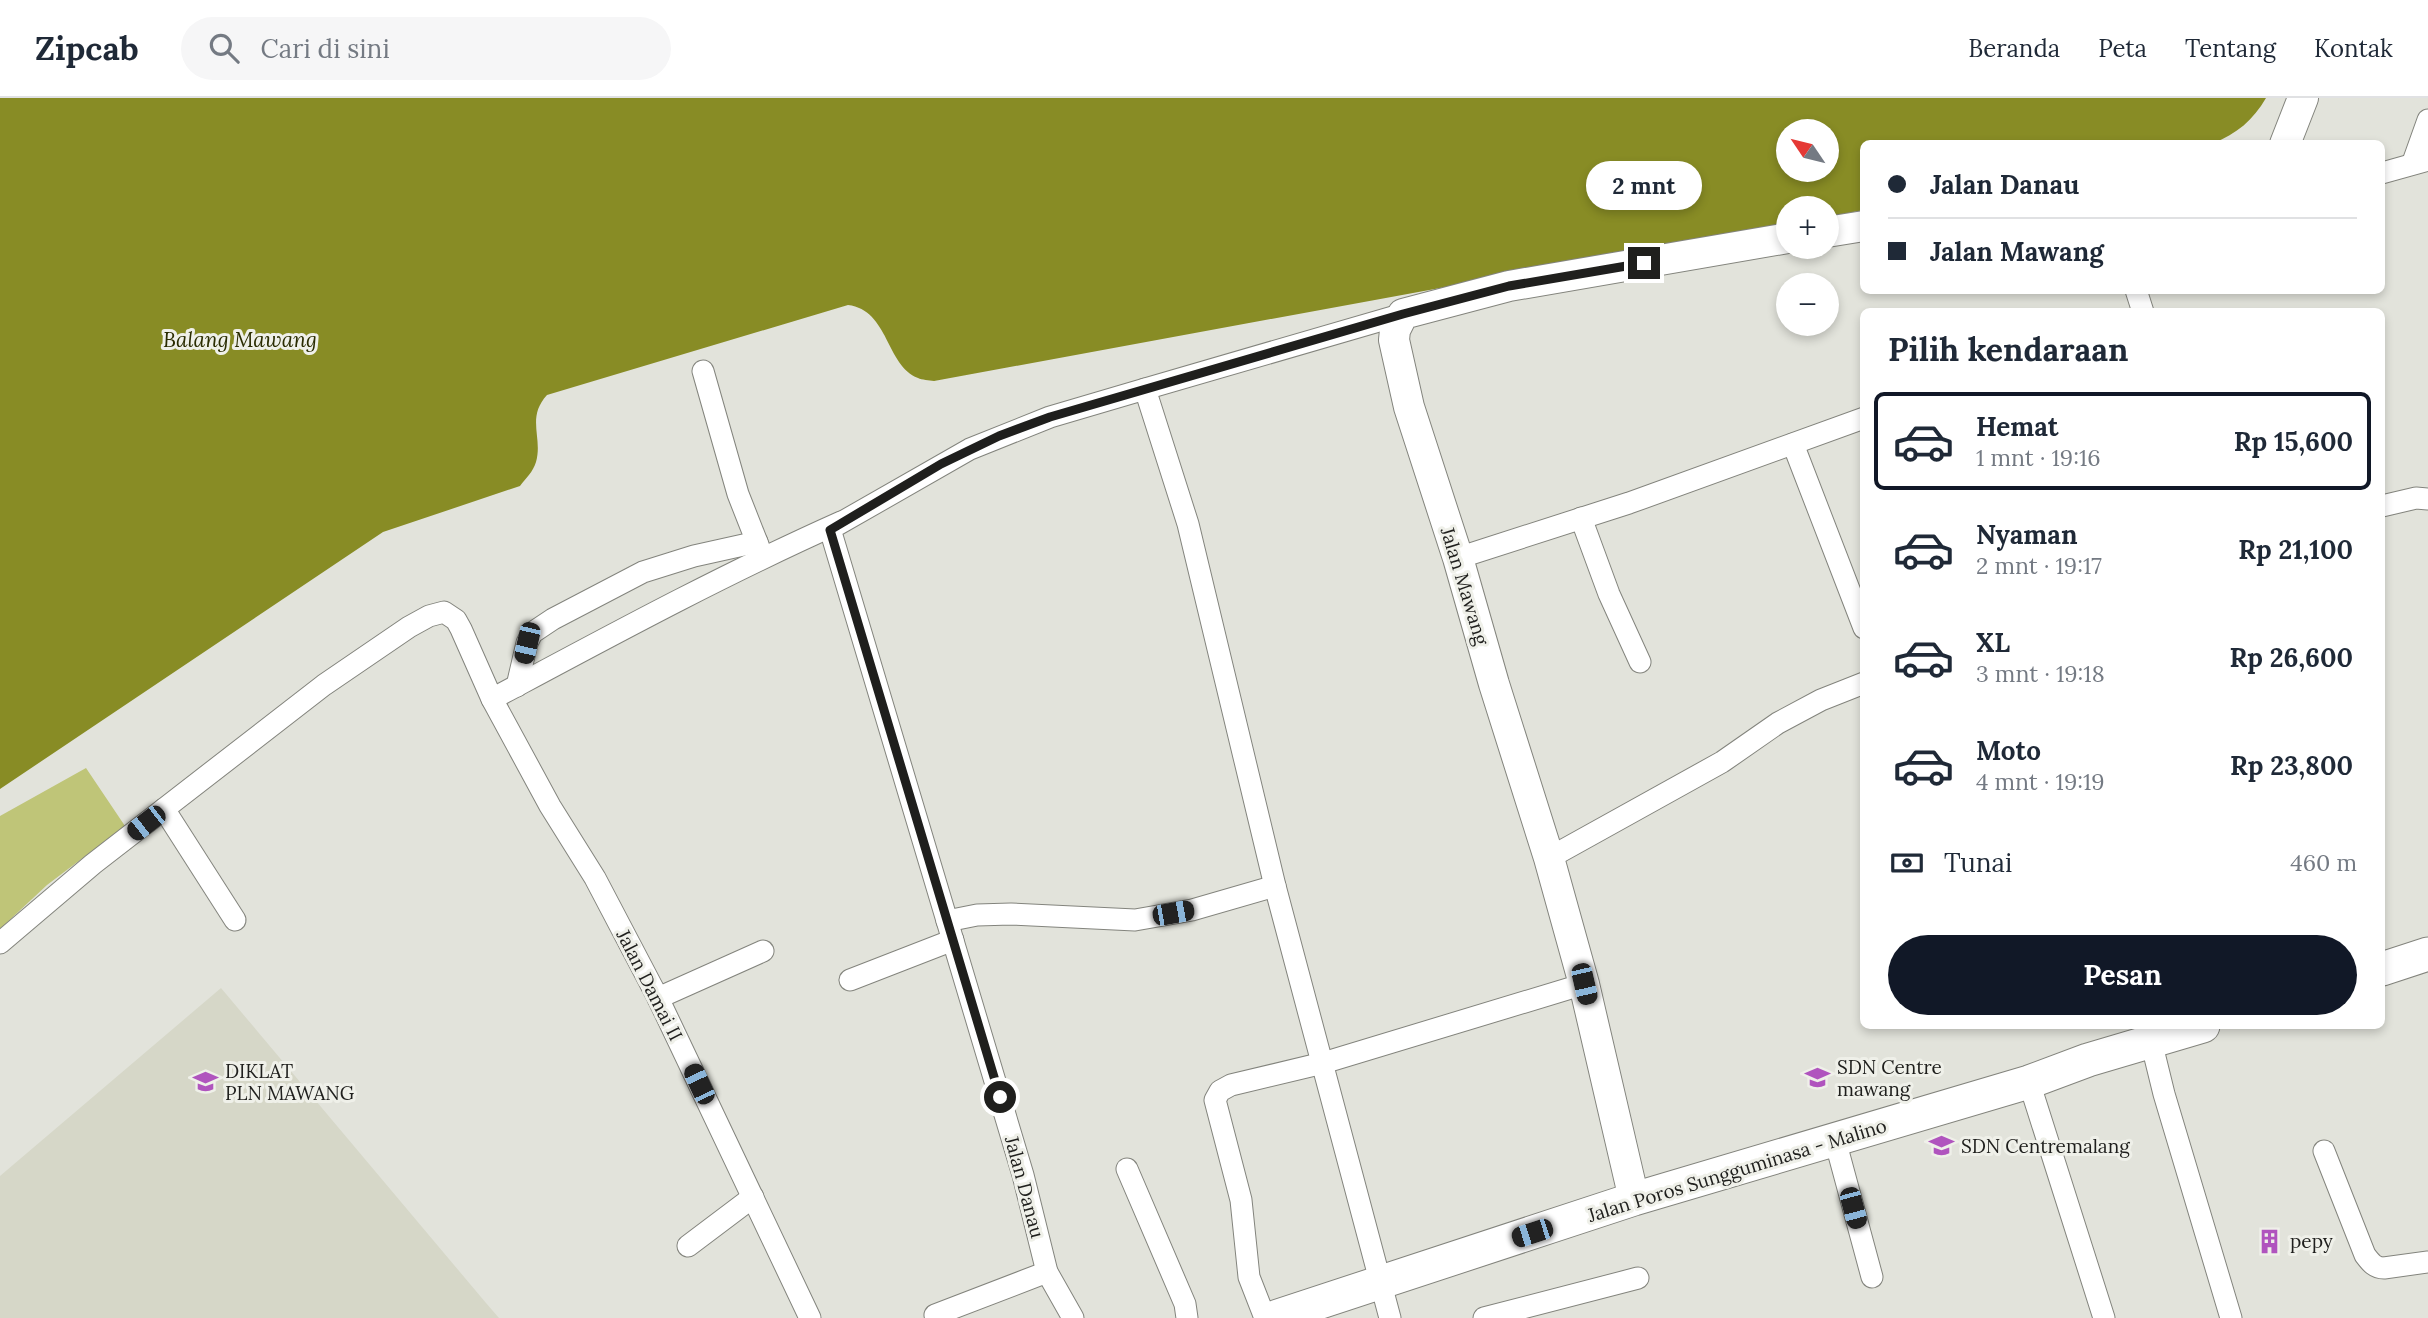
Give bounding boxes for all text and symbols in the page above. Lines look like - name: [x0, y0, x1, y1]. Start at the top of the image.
- search box: [181, 17, 671, 80]
- text: Zipcab: [35, 27, 139, 69]
- icon: search: [205, 29, 243, 67]
- text: Cari di sini: [261, 32, 390, 65]
- text: Beranda: [1968, 33, 2060, 64]
- text: Peta: [2098, 33, 2147, 64]
- text: Tentang: [2185, 33, 2276, 64]
- text: Kontak: [2314, 33, 2393, 64]
- north arrow: [1776, 119, 1839, 182]
- map controls: [1776, 119, 1839, 336]
- callout: 2 mnt: [1586, 162, 1702, 211]
- text: Jalan Danau: [1930, 168, 2079, 201]
- text: 2 mnt: [1612, 171, 1676, 200]
- button: +: [1776, 196, 1839, 259]
- text: Jalan Mawang: [1930, 235, 2104, 268]
- route end: [1628, 247, 1660, 279]
- button: −: [1776, 273, 1839, 336]
- water label: Balang Mawang: [163, 326, 317, 353]
- text: Pilih kendaraan: [1888, 329, 2128, 370]
- icon: car: [1892, 410, 1955, 473]
- text: Hemat: [1976, 410, 2058, 443]
- text: Rp 15,600: [2234, 425, 2353, 458]
- text: 1 mnt · 19:16: [1976, 443, 2101, 472]
- icon: car: [1892, 518, 1955, 581]
- text: Nyaman: [1976, 518, 2077, 551]
- street label: Jalan Mawang: [1435, 523, 1494, 648]
- text: Rp 21,100: [2238, 533, 2353, 566]
- text: 2 mnt · 19:17: [1976, 551, 2102, 580]
- car: [513, 620, 542, 666]
- icon: car: [1892, 626, 1955, 689]
- text: XL: [1976, 626, 2010, 659]
- text: Rp 26,600: [2230, 641, 2353, 674]
- text: 3 mnt · 19:18: [1976, 659, 2105, 688]
- icon: car: [1892, 734, 1955, 797]
- text: Moto: [1976, 734, 2041, 767]
- text: Rp 23,800: [2230, 749, 2353, 782]
- text: 4 mnt · 19:19: [1976, 767, 2105, 796]
- car: [123, 802, 170, 844]
- icon: cash: [1888, 844, 1926, 882]
- text: Tunai: [1944, 846, 2012, 879]
- text: 460 m: [2290, 848, 2357, 877]
- car: [1151, 899, 1196, 927]
- street label: Jalan Damai II: [611, 924, 688, 1045]
- button: Pesan: [1888, 935, 2357, 1015]
- car: [1570, 961, 1599, 1007]
- place label: SDN Centre mawang: [1837, 1055, 1942, 1101]
- place label: DIKLAT PLN MAWANG: [225, 1059, 355, 1105]
- car: [681, 1061, 718, 1107]
- school or university icon: SDN Centre mawang: [1803, 1064, 1831, 1092]
- school or university icon: DIKLAT PLN MAWANG: [191, 1068, 219, 1096]
- route start: [984, 1081, 1016, 1113]
- street label: Jalan Poros Sungguminasa - Malino: [1584, 1113, 1889, 1227]
- street label: Jalan Danau: [1000, 1132, 1050, 1241]
- school or university icon: SDN Centremalang: [1927, 1132, 1955, 1160]
- place label: SDN Centremalang: [1961, 1134, 2130, 1158]
- car: [1838, 1185, 1869, 1231]
- car: [1509, 1217, 1556, 1249]
- building icon: pepy: [2256, 1227, 2284, 1255]
- place label: pepy: [2290, 1229, 2333, 1253]

